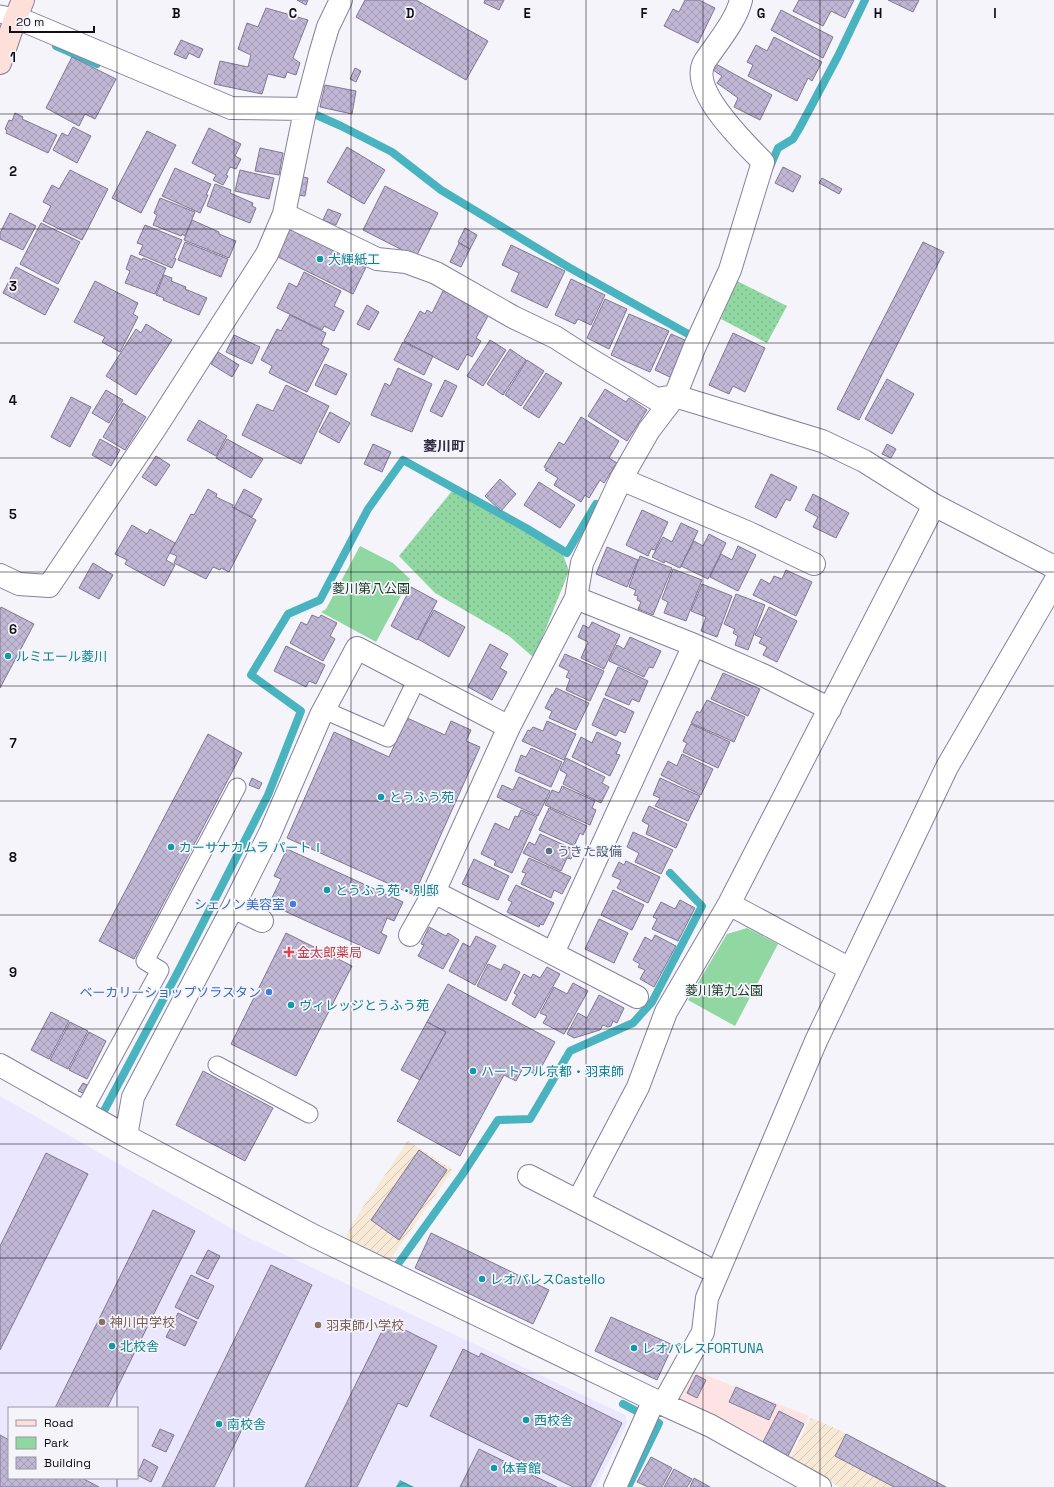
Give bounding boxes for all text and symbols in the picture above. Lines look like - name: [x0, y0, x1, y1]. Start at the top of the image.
- text: B: [172, 5, 181, 22]
- text: C: [289, 5, 297, 22]
- text: D: [406, 5, 415, 22]
- text: E: [523, 5, 531, 22]
- text: F: [641, 5, 648, 22]
- text: G: [757, 5, 765, 22]
- text: H: [874, 5, 882, 22]
- text: I: [993, 5, 997, 22]
- scale bar: [10, 8, 94, 34]
- text: 20 m: [16, 14, 44, 30]
- text: 1: [10, 49, 16, 66]
- text: 2: [9, 163, 17, 180]
- place label: 大輝紙工: [328, 251, 380, 268]
- marker: 大輝紙工: [315, 254, 325, 264]
- text: 3: [9, 278, 17, 295]
- text: 4: [9, 392, 17, 409]
- district label: 菱川町: [423, 437, 465, 455]
- text: 5: [9, 506, 17, 523]
- park label: 菱川第八公園: [332, 580, 410, 597]
- text: 6: [9, 621, 17, 638]
- place label: ルミエール菱川: [16, 648, 107, 665]
- marker: ルミエール菱川: [3, 651, 13, 661]
- text: 7: [9, 735, 17, 752]
- place label: とうふう苑: [389, 789, 454, 806]
- marker: とうふう苑: [376, 792, 386, 802]
- place label: カーサナカムラ パートⅠ: [179, 839, 324, 856]
- marker: カーサナカムラ パートⅠ: [166, 842, 176, 852]
- place label: うきた設備: [557, 843, 622, 860]
- marker: うきた設備: [544, 846, 554, 856]
- text: 8: [9, 849, 17, 866]
- place label: とうふう苑・別邸: [335, 882, 439, 899]
- marker: とうふう苑・別邸: [322, 885, 332, 895]
- place label: シェノン美容室: [194, 896, 285, 913]
- marker: シェノン美容室: [288, 899, 298, 909]
- place label: 金太郎薬局: [297, 944, 362, 961]
- marker: 金太郎薬局: [284, 947, 294, 957]
- text: 9: [9, 964, 17, 981]
- park label: 菱川第九公園: [685, 982, 763, 999]
- place label: ベーカリーショップソラスタン: [80, 984, 261, 1001]
- marker: ベーカリーショップソラスタン: [264, 987, 274, 997]
- place label: ヴィレッジとうふう苑: [299, 997, 429, 1014]
- marker: ヴィレッジとうふう苑: [286, 1000, 296, 1010]
- place label: ハートフル京都・羽束師: [481, 1063, 624, 1080]
- marker: ハートフル京都・羽束師: [468, 1066, 478, 1076]
- place label: レオパレスCastello: [490, 1271, 605, 1288]
- marker: レオパレスCastello: [477, 1274, 487, 1284]
- place label: 神川中学校: [110, 1314, 175, 1331]
- marker: 神川中学校: [97, 1317, 107, 1327]
- place label: 羽束師小学校: [326, 1317, 404, 1334]
- marker: 羽束師小学校: [313, 1320, 323, 1330]
- place label: 北校舎: [120, 1338, 159, 1355]
- place label: レオパレスFORTUNA: [642, 1340, 764, 1357]
- marker: 北校舎: [107, 1341, 117, 1351]
- marker: レオパレスFORTUNA: [629, 1343, 639, 1353]
- legend: [8, 1407, 138, 1479]
- place label: 西校舎: [534, 1412, 573, 1429]
- text: Road: [44, 1415, 73, 1431]
- marker: 西校舎: [521, 1415, 531, 1425]
- place label: 南校舎: [227, 1416, 266, 1433]
- marker: 南校舎: [214, 1419, 224, 1429]
- text: Park: [44, 1435, 69, 1451]
- text: Building: [44, 1455, 91, 1471]
- place label: 体育館: [502, 1460, 541, 1477]
- marker: 体育館: [489, 1463, 499, 1473]

